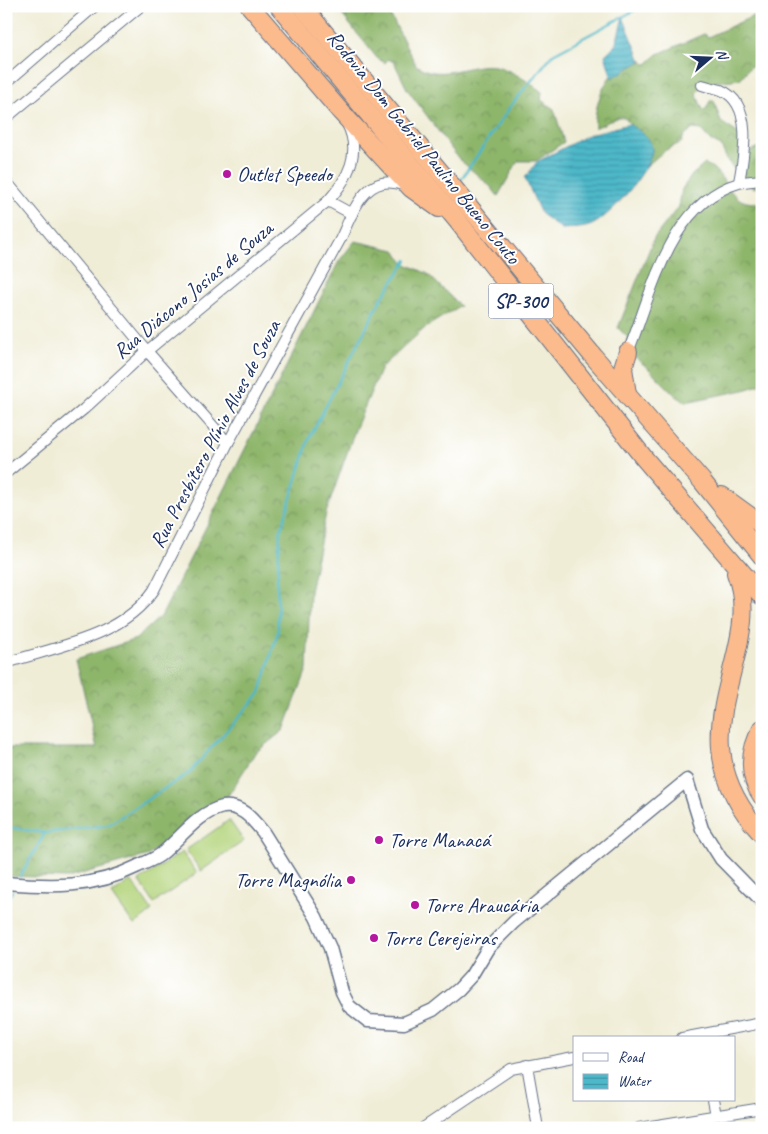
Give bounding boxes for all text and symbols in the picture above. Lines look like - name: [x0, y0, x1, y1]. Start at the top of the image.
- street label: Rodovia Dom Gabriel Paulino Bueno Couto: [322, 25, 527, 270]
- north arrow: [686, 32, 736, 82]
- text: N: [712, 47, 732, 63]
- place label: Outlet Speedo: [237, 161, 335, 187]
- marker: Outlet Speedo: [221, 168, 233, 180]
- street label: Rua Diácono Josias de Souza: [108, 214, 280, 364]
- road number: SP-300: [488, 284, 554, 318]
- street label: Rua Presbítero Plínio Alves de Souza: [144, 314, 287, 552]
- place label: Torre Manacá: [389, 827, 492, 853]
- marker: Torre Manacá: [373, 834, 385, 846]
- place label: Torre Magnólia: [235, 867, 343, 893]
- marker: Torre Magnólia: [345, 874, 357, 886]
- place label: Torre Araucária: [425, 892, 540, 918]
- marker: Torre Araucária: [409, 899, 421, 911]
- place label: Torre Cerejeiras: [384, 925, 498, 951]
- marker: Torre Cerejeiras: [368, 932, 380, 944]
- legend: [573, 1036, 736, 1102]
- text: Road: [618, 1048, 645, 1067]
- text: Water: [618, 1072, 652, 1091]

